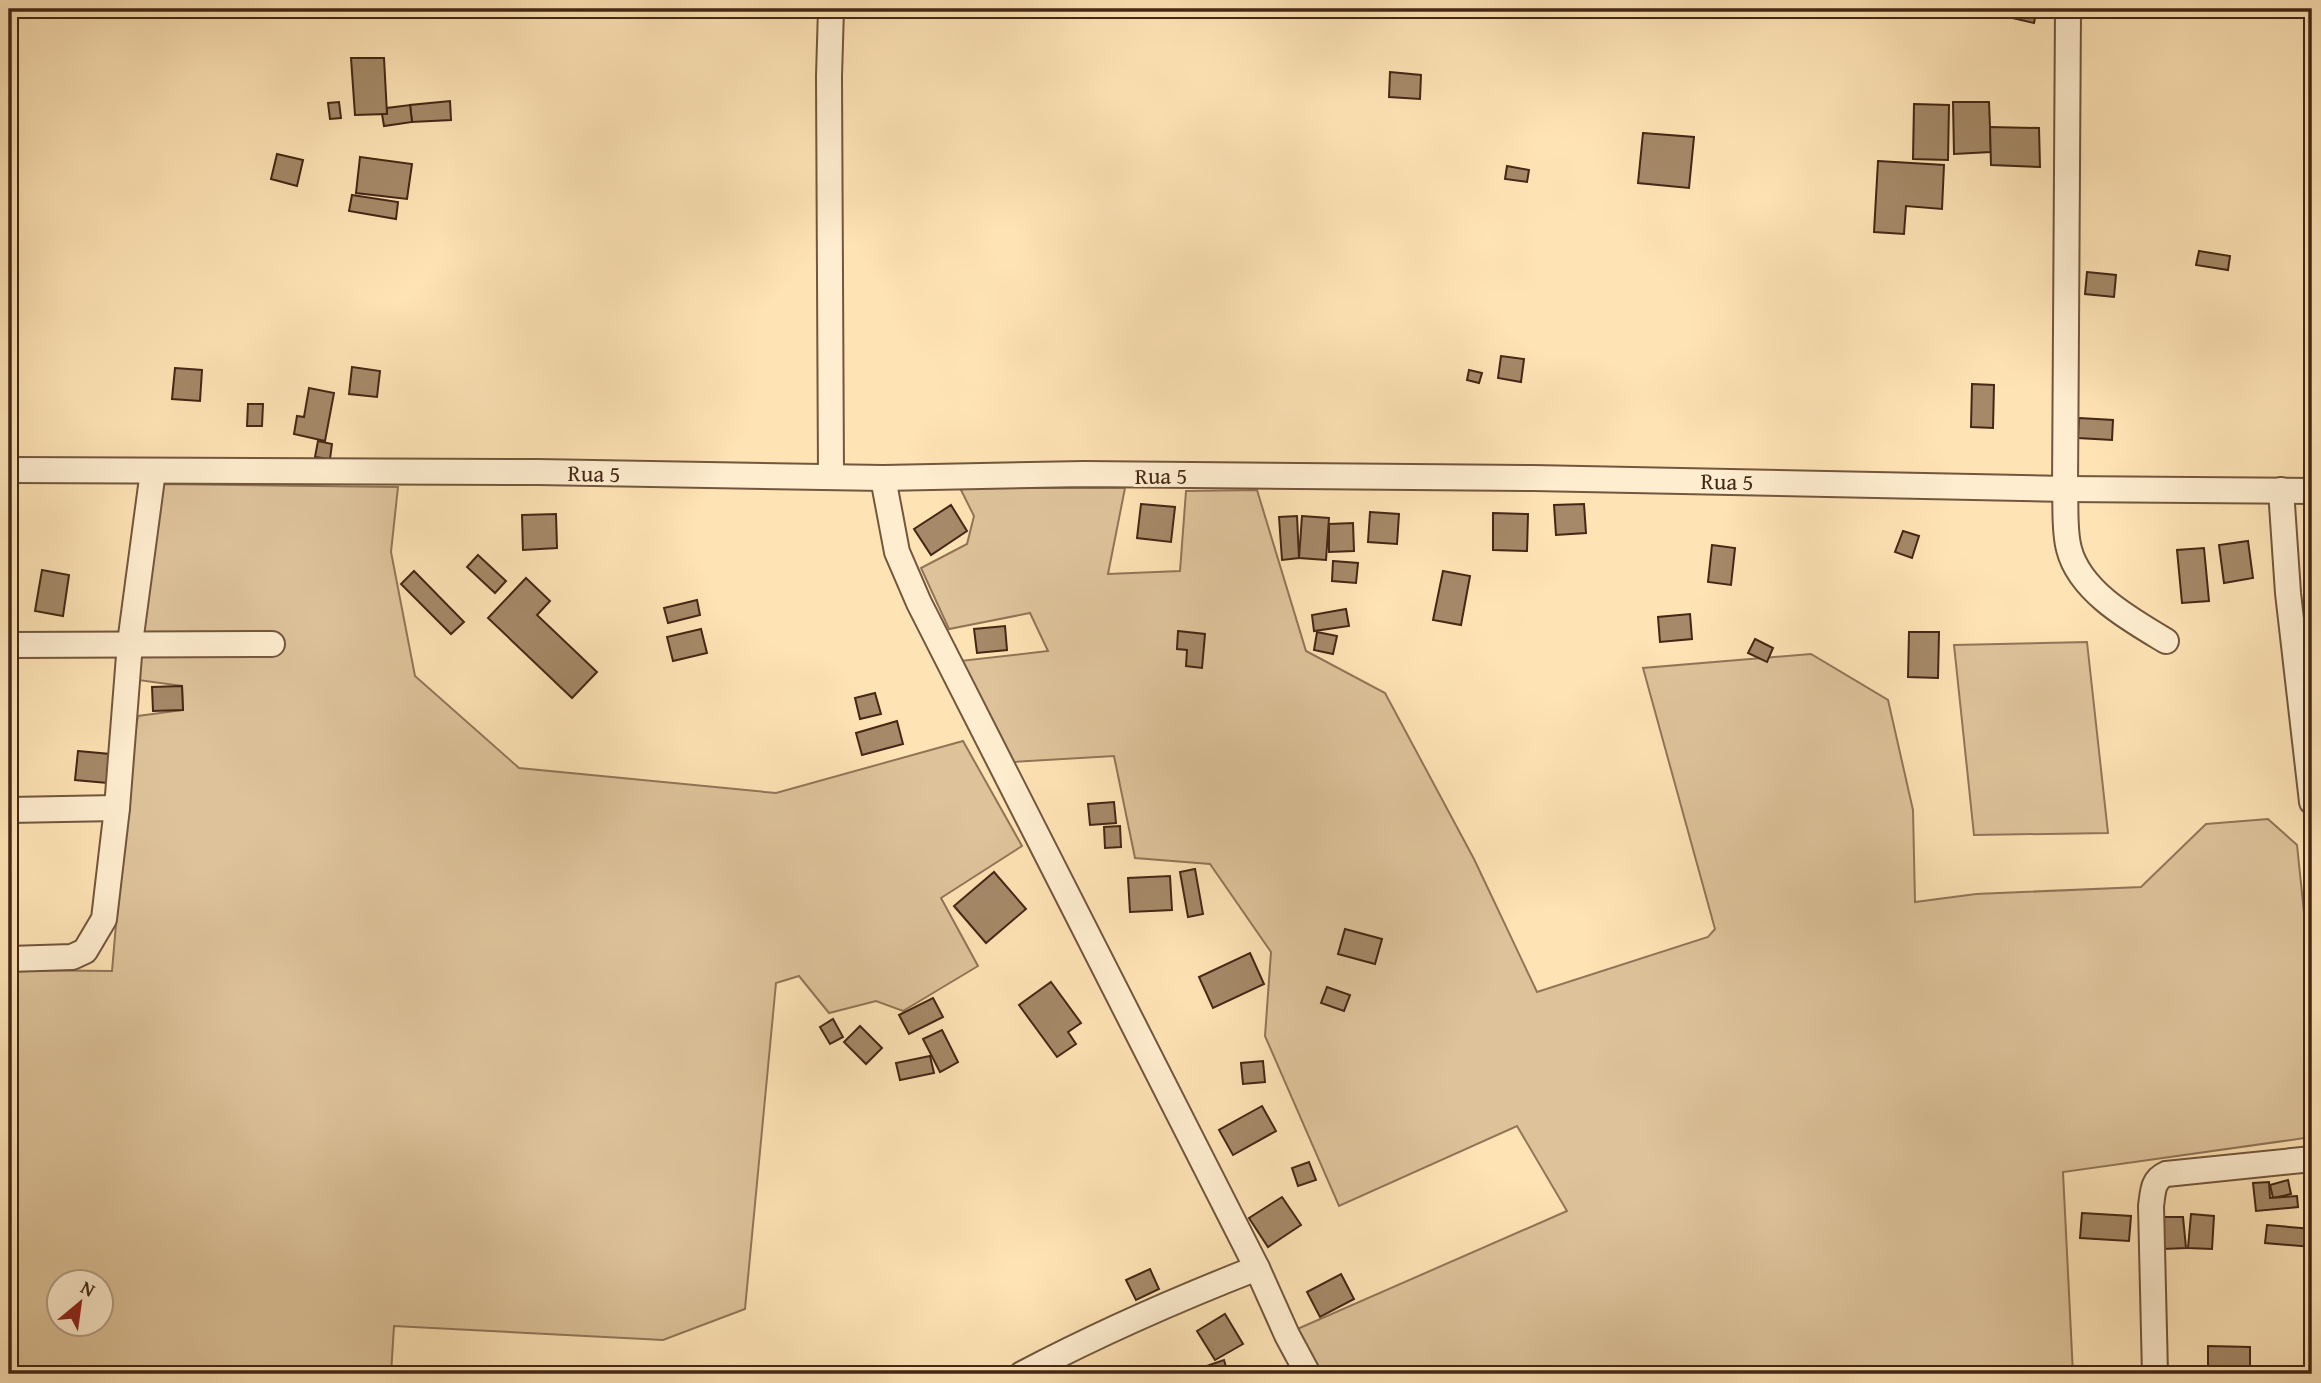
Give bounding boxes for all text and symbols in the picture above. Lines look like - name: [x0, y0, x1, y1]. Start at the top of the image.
- street label: Rua 5: [567, 456, 621, 490]
- street label: Rua 5: [1135, 459, 1187, 492]
- street label: Rua 5: [1700, 464, 1754, 498]
- north arrow: [46, 1268, 116, 1338]
- text: N: [76, 1273, 101, 1304]

